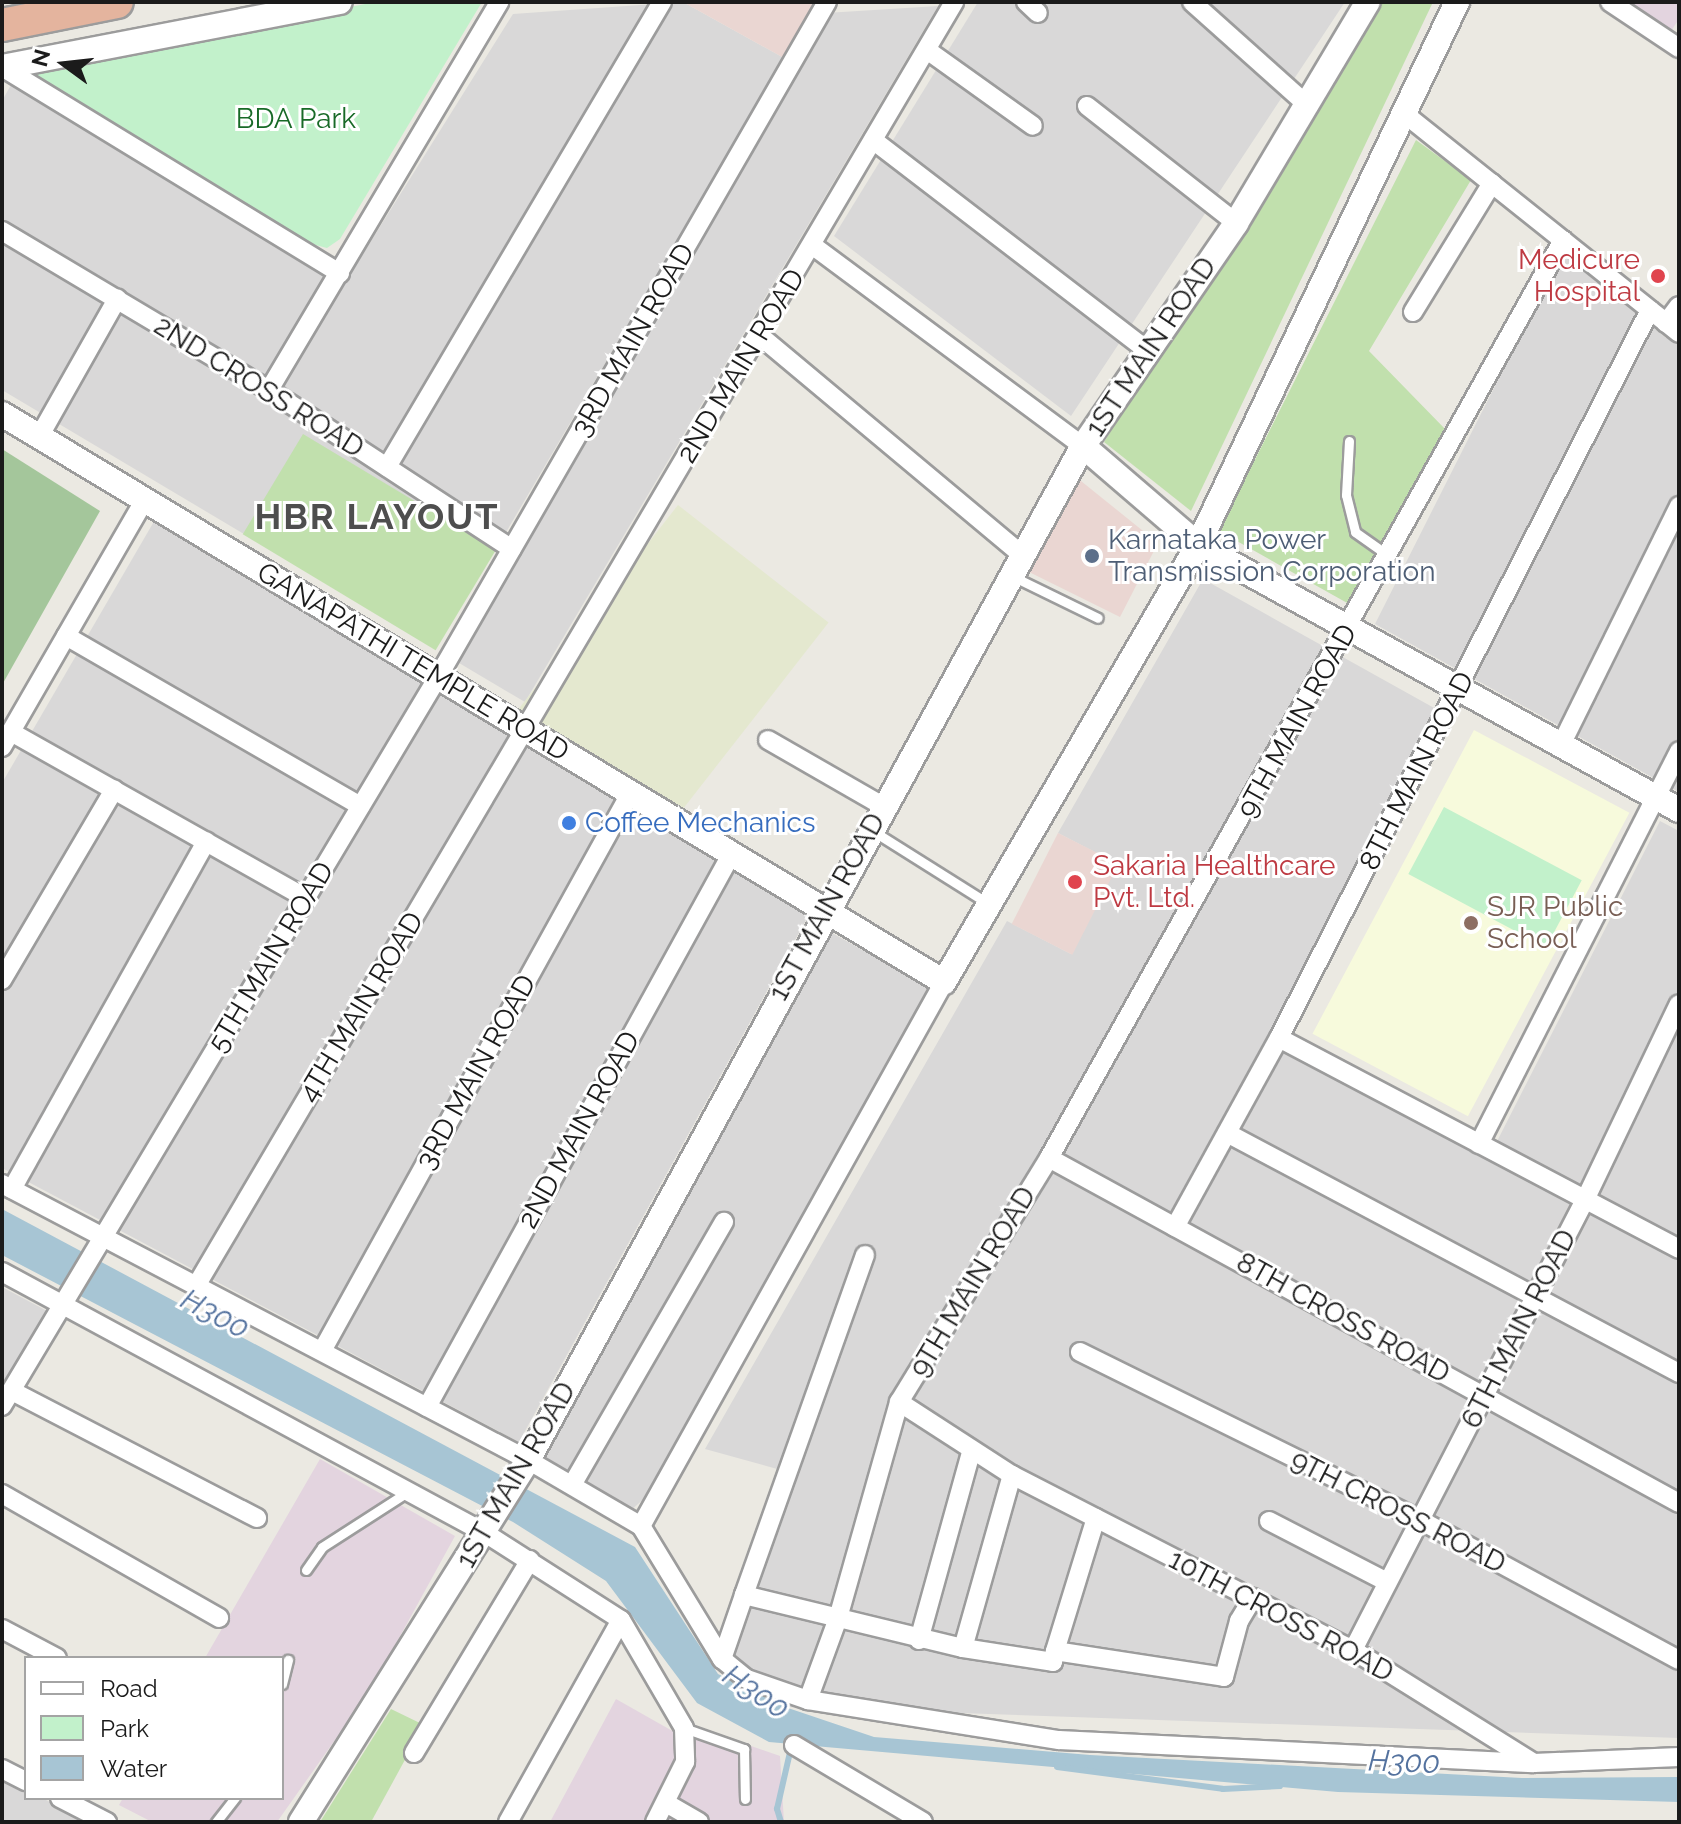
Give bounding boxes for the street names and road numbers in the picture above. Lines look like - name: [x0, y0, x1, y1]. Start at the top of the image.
- street label: 3RD MAIN ROAD: [564, 238, 702, 442]
- street label: 1ST MAIN ROAD: [1078, 251, 1224, 443]
- street label: 2ND MAIN ROAD: [670, 263, 812, 469]
- street label: 2ND CROSS ROAD: [148, 309, 370, 465]
- street label: GANAPATHI TEMPLE ROAD: [251, 555, 575, 769]
- street label: 9TH MAIN ROAD: [1230, 618, 1364, 824]
- street label: 8TH MAIN ROAD: [1353, 666, 1481, 876]
- street label: 1ST MAIN ROAD: [761, 807, 893, 1007]
- street label: 5TH MAIN ROAD: [201, 856, 341, 1058]
- street label: 4TH MAIN ROAD: [291, 906, 431, 1108]
- street label: 3RD MAIN ROAD: [409, 969, 543, 1175]
- street label: 2ND MAIN ROAD: [511, 1026, 647, 1234]
- street label: 9TH MAIN ROAD: [903, 1181, 1043, 1383]
- street label: 6TH MAIN ROAD: [1454, 1224, 1584, 1434]
- street label: 8TH CROSS ROAD: [1231, 1245, 1455, 1391]
- street label: 1ST MAIN ROAD: [449, 1376, 583, 1574]
- street label: 9TH CROSS ROAD: [1285, 1443, 1511, 1581]
- street label: 10TH CROSS ROAD: [1163, 1543, 1399, 1689]

